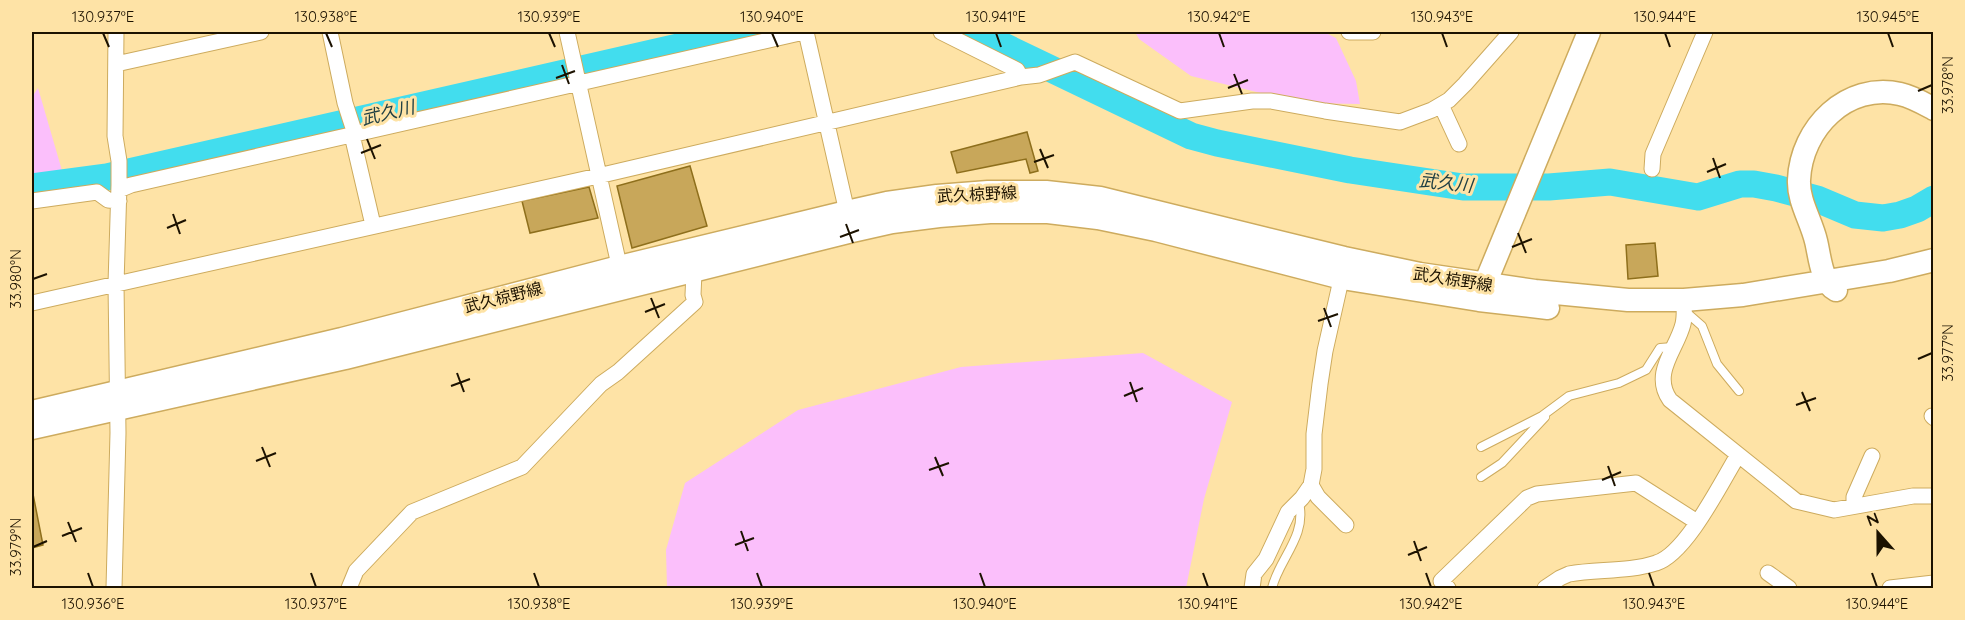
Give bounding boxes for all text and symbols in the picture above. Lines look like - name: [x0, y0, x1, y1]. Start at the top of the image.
- text: 130.937°E: [72, 7, 134, 26]
- text: 130.938°E: [295, 7, 357, 26]
- text: 130.939°E: [517, 7, 581, 26]
- text: 130.940°E: [740, 7, 804, 26]
- text: 130.941°E: [966, 7, 1026, 26]
- text: 130.942°E: [1187, 7, 1251, 26]
- text: 130.943°E: [1411, 7, 1473, 26]
- text: 130.944°E: [1634, 7, 1696, 26]
- text: 130.945°E: [1856, 7, 1920, 26]
- text: 33.978°N: [1938, 56, 1957, 114]
- water label: 武久川: [359, 95, 419, 130]
- water label: 武久川: [1418, 168, 1476, 197]
- street label: 武久椋野線: [937, 182, 1017, 206]
- text: 33.980°N: [6, 249, 25, 309]
- street label: 武久椋野線: [1412, 263, 1494, 295]
- street label: 武久椋野線: [462, 278, 544, 316]
- text: 33.977°N: [1938, 324, 1957, 382]
- north arrow: [1848, 503, 1908, 563]
- text: N: [1864, 508, 1882, 530]
- text: 33.979°N: [6, 518, 25, 576]
- text: 130.936°E: [62, 594, 124, 613]
- text: 130.937°E: [285, 594, 347, 613]
- text: 130.938°E: [508, 594, 570, 613]
- text: 130.939°E: [730, 594, 794, 613]
- text: 130.940°E: [953, 594, 1017, 613]
- text: 130.941°E: [1178, 594, 1238, 613]
- text: 130.942°E: [1399, 594, 1463, 613]
- text: 130.943°E: [1623, 594, 1685, 613]
- text: 130.944°E: [1846, 594, 1908, 613]

